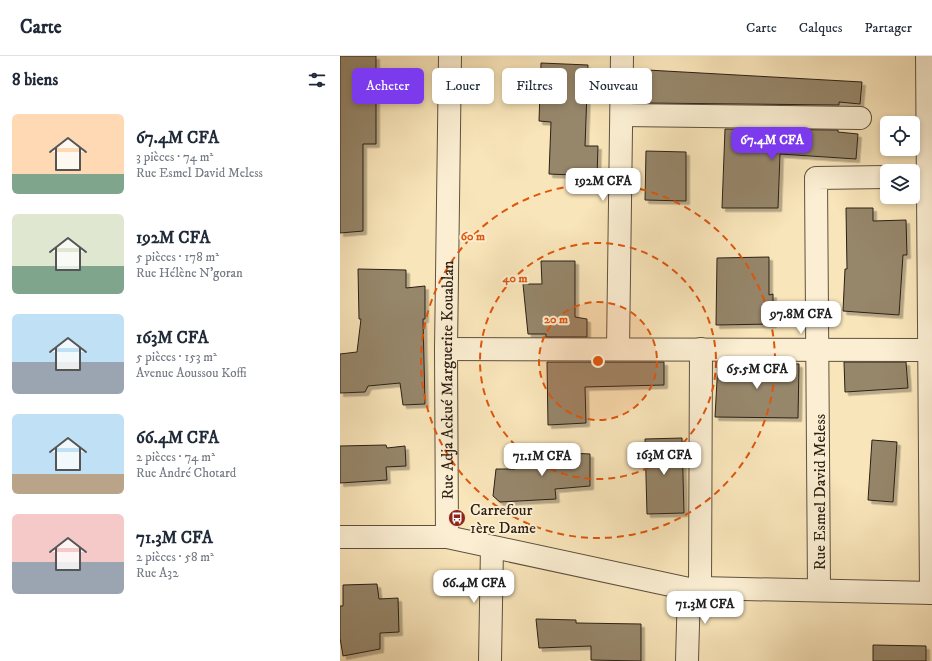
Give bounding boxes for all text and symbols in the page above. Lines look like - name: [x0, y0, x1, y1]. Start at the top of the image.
- text: Carte: [20, 16, 62, 39]
- text: Carte: [746, 19, 777, 37]
- text: Calques: [799, 19, 842, 37]
- text: Partager: [864, 19, 912, 37]
- chip: Acheter: [352, 68, 424, 104]
- chip: Louer: [432, 68, 494, 104]
- chip: Filtres: [502, 68, 567, 104]
- chip: Nouveau: [575, 68, 652, 104]
- text: 8 biens: [12, 69, 58, 91]
- icon: filters: [306, 69, 328, 91]
- map controls: [880, 116, 920, 204]
- button: locate: [880, 116, 920, 156]
- text: 67.4M CFA: [136, 127, 219, 149]
- pin: 67.4M CFA: [726, 127, 818, 161]
- icon: home: [44, 130, 92, 178]
- text: 67.4M CFA: [740, 132, 804, 148]
- text: 3 pièces · 74 m²: [136, 149, 213, 165]
- button: layers: [880, 164, 920, 204]
- text: Rue Esmel David Meless: [136, 165, 263, 181]
- pin: 192M CFA: [562, 168, 644, 202]
- text: 192M CFA: [575, 173, 631, 189]
- text: 192M CFA: [136, 227, 210, 249]
- text: 60 m: [461, 229, 485, 244]
- icon: home: [44, 230, 92, 278]
- text: 5 pièces · 178 m²: [136, 249, 219, 265]
- street label: Rue Adja Ackué Marguerite Kouablan: [437, 260, 458, 500]
- text: Rue Hélène N'goran: [136, 265, 243, 281]
- text: 40 m: [502, 271, 527, 286]
- pin: 97.8M CFA: [755, 301, 847, 335]
- text: 97.8M CFA: [770, 306, 832, 322]
- text: 20 m: [544, 312, 568, 327]
- text: 163M CFA: [136, 327, 209, 349]
- icon: home: [44, 330, 92, 378]
- text: 5 pièces · 153 m²: [136, 349, 217, 365]
- centre of rings: [591, 354, 605, 368]
- pin: 65.5M CFA: [711, 356, 803, 390]
- text: 65.5M CFA: [726, 361, 788, 377]
- text: Avenue Aoussou Koffi: [136, 365, 247, 381]
- street label: Rue Esmel David Meless: [810, 414, 830, 570]
- text: 66.4M CFA: [136, 427, 219, 449]
- icon: home: [44, 430, 92, 478]
- pin: 163M CFA: [623, 442, 705, 476]
- pin: 71.1M CFA: [496, 443, 588, 477]
- text: 163M CFA: [636, 447, 692, 463]
- text: 71.1M CFA: [513, 448, 571, 464]
- text: 2 pièces · 74 m²: [136, 449, 215, 465]
- text: Rue André Chotard: [136, 465, 236, 481]
- place label: Carrefour 1ère Dame: [470, 500, 536, 538]
- bus stop icon: Carrefour 1ère Dame: [447, 508, 467, 528]
- text: 71.3M CFA: [136, 527, 213, 549]
- icon: home: [44, 530, 92, 578]
- text: 2 pièces · 58 m²: [136, 549, 214, 565]
- text: Rue A32: [136, 565, 179, 581]
- pin: 66.4M CFA: [428, 570, 520, 604]
- text: 66.4M CFA: [442, 575, 506, 591]
- pin: 71.3M CFA: [659, 591, 751, 625]
- text: 71.3M CFA: [676, 596, 734, 612]

